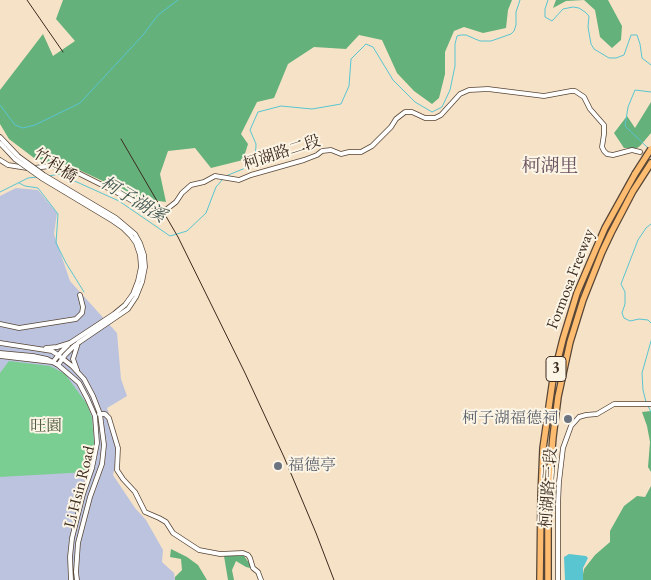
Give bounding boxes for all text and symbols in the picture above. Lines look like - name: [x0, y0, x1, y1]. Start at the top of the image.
- street label: 柯湖路二段: [241, 132, 323, 174]
- street label: 竹科橋: [30, 145, 80, 187]
- district label: 柯湖里: [522, 156, 578, 178]
- water label: 柯子湖溪: [97, 172, 169, 228]
- street label: Formosa Freeway: [543, 226, 599, 332]
- road number: 3: [546, 356, 566, 382]
- place label: 柯子湖福德祠: [462, 409, 558, 429]
- marker: 柯子湖福德祠: [562, 413, 574, 425]
- park label: 旺園: [30, 417, 62, 437]
- street label: Li Hsin Road: [61, 444, 99, 530]
- street label: 柯湖路三段: [537, 447, 561, 529]
- place label: 福德亭: [288, 456, 336, 476]
- marker: 福德亭: [272, 460, 284, 472]

